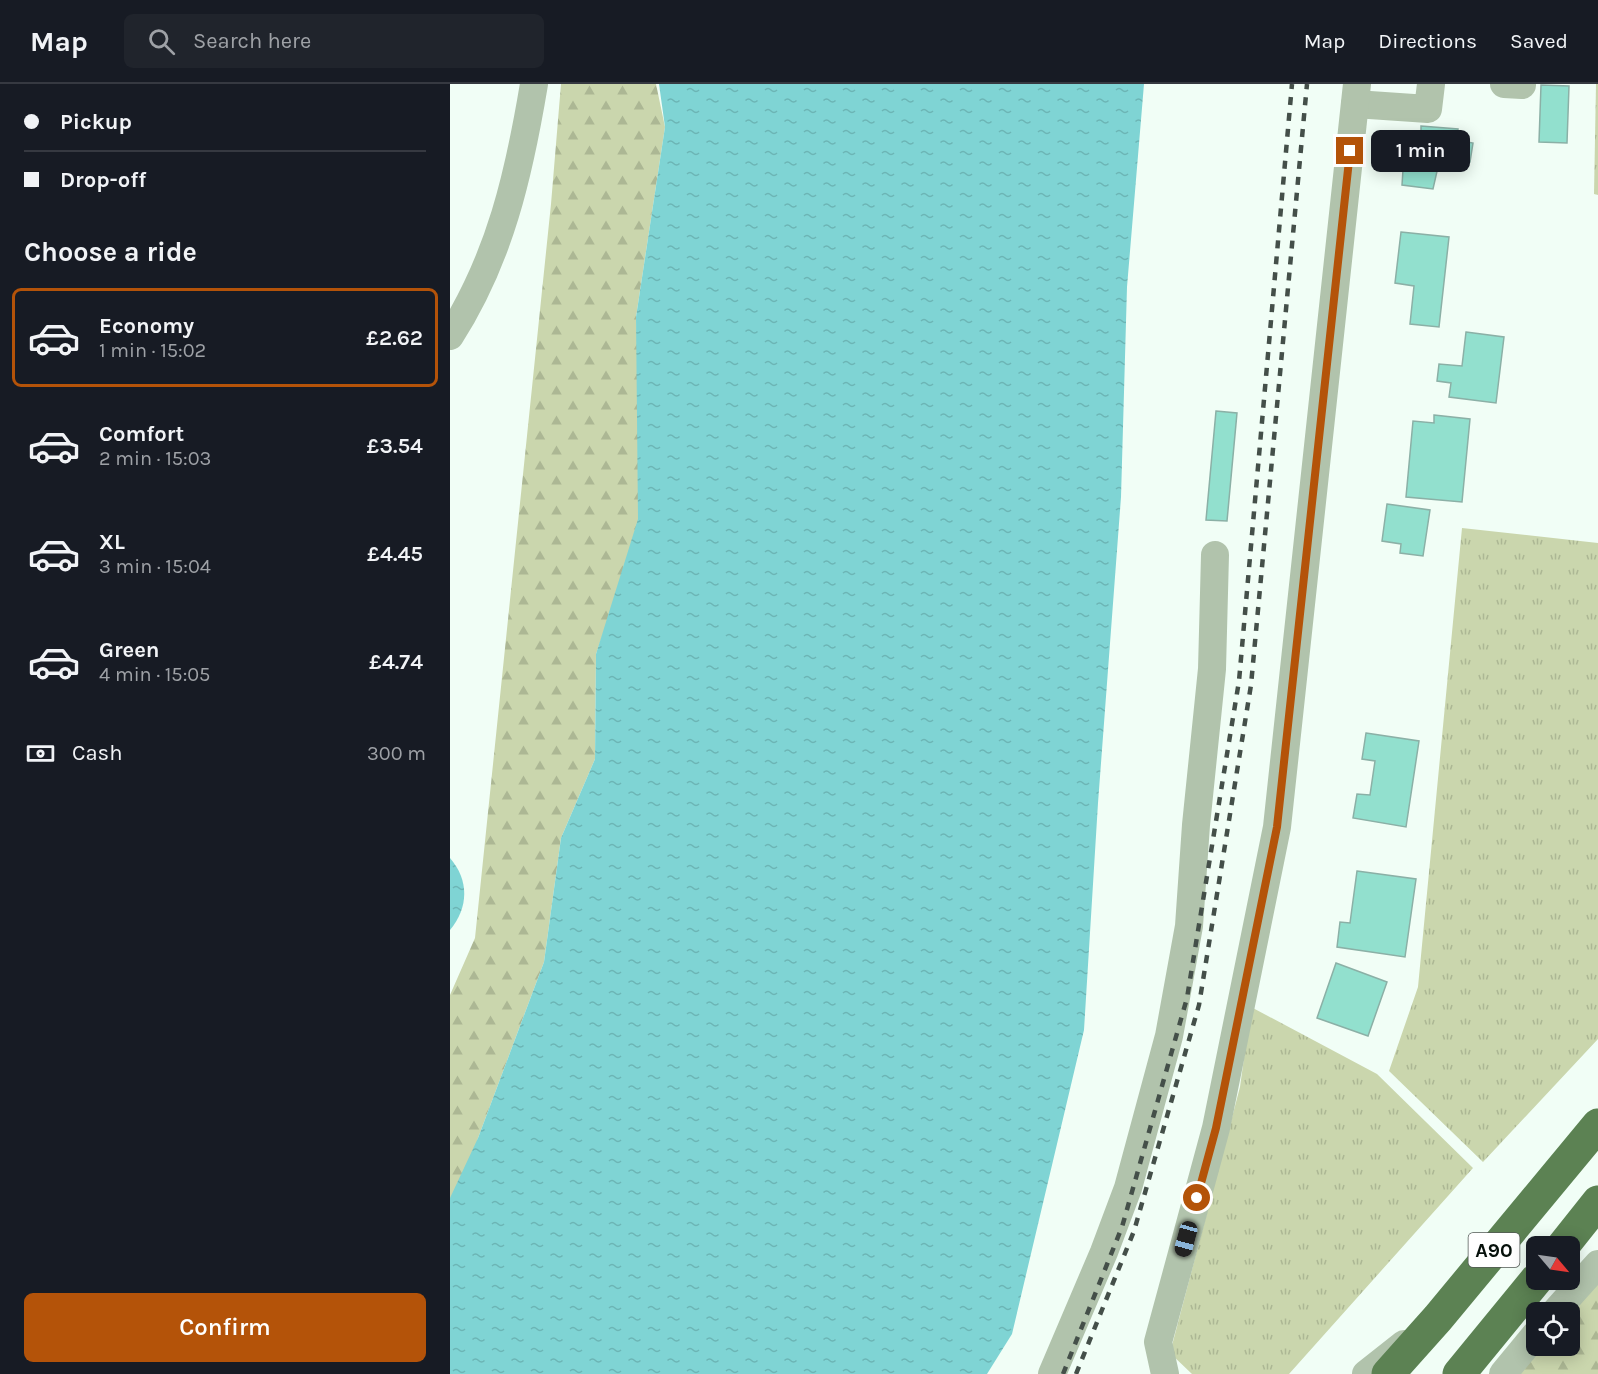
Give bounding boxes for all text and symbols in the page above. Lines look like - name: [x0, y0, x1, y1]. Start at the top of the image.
- search box: [124, 14, 544, 68]
- text: Map: [30, 25, 88, 58]
- icon: search: [145, 25, 178, 58]
- text: Search here: [193, 28, 311, 54]
- text: Map: [1304, 29, 1345, 53]
- text: Directions: [1378, 29, 1477, 53]
- text: Saved: [1510, 29, 1568, 53]
- text: Pickup: [60, 109, 132, 135]
- callout: 1 min: [1371, 130, 1470, 172]
- route end: [1336, 137, 1363, 164]
- text: 1 min: [1396, 139, 1445, 162]
- text: Drop-off: [60, 167, 146, 193]
- text: Choose a ride: [24, 236, 197, 268]
- icon: car: [27, 311, 81, 365]
- text: Economy: [99, 313, 194, 339]
- text: £2.62: [366, 325, 423, 351]
- text: 1 min · 15:02: [99, 339, 206, 362]
- icon: car: [27, 419, 81, 473]
- text: Comfort: [99, 421, 184, 447]
- text: £3.54: [366, 433, 423, 459]
- text: 2 min · 15:03: [99, 447, 211, 470]
- icon: car: [27, 527, 81, 581]
- text: XL: [99, 529, 125, 555]
- text: £4.45: [367, 541, 423, 567]
- text: 3 min · 15:04: [99, 555, 211, 578]
- icon: car: [27, 635, 81, 689]
- text: Green: [99, 637, 160, 663]
- text: £4.74: [369, 649, 423, 675]
- text: 4 min · 15:05: [99, 663, 210, 686]
- icon: cash: [24, 737, 57, 770]
- text: Cash: [72, 740, 122, 766]
- text: 300 m: [367, 742, 426, 765]
- route start: [1183, 1184, 1210, 1211]
- car: [1173, 1219, 1199, 1259]
- road number: A90: [1468, 1233, 1520, 1267]
- north arrow: [1526, 1236, 1580, 1290]
- map controls: [1526, 1236, 1580, 1356]
- button: Confirm: [24, 1293, 426, 1362]
- button: locate: [1526, 1302, 1580, 1356]

